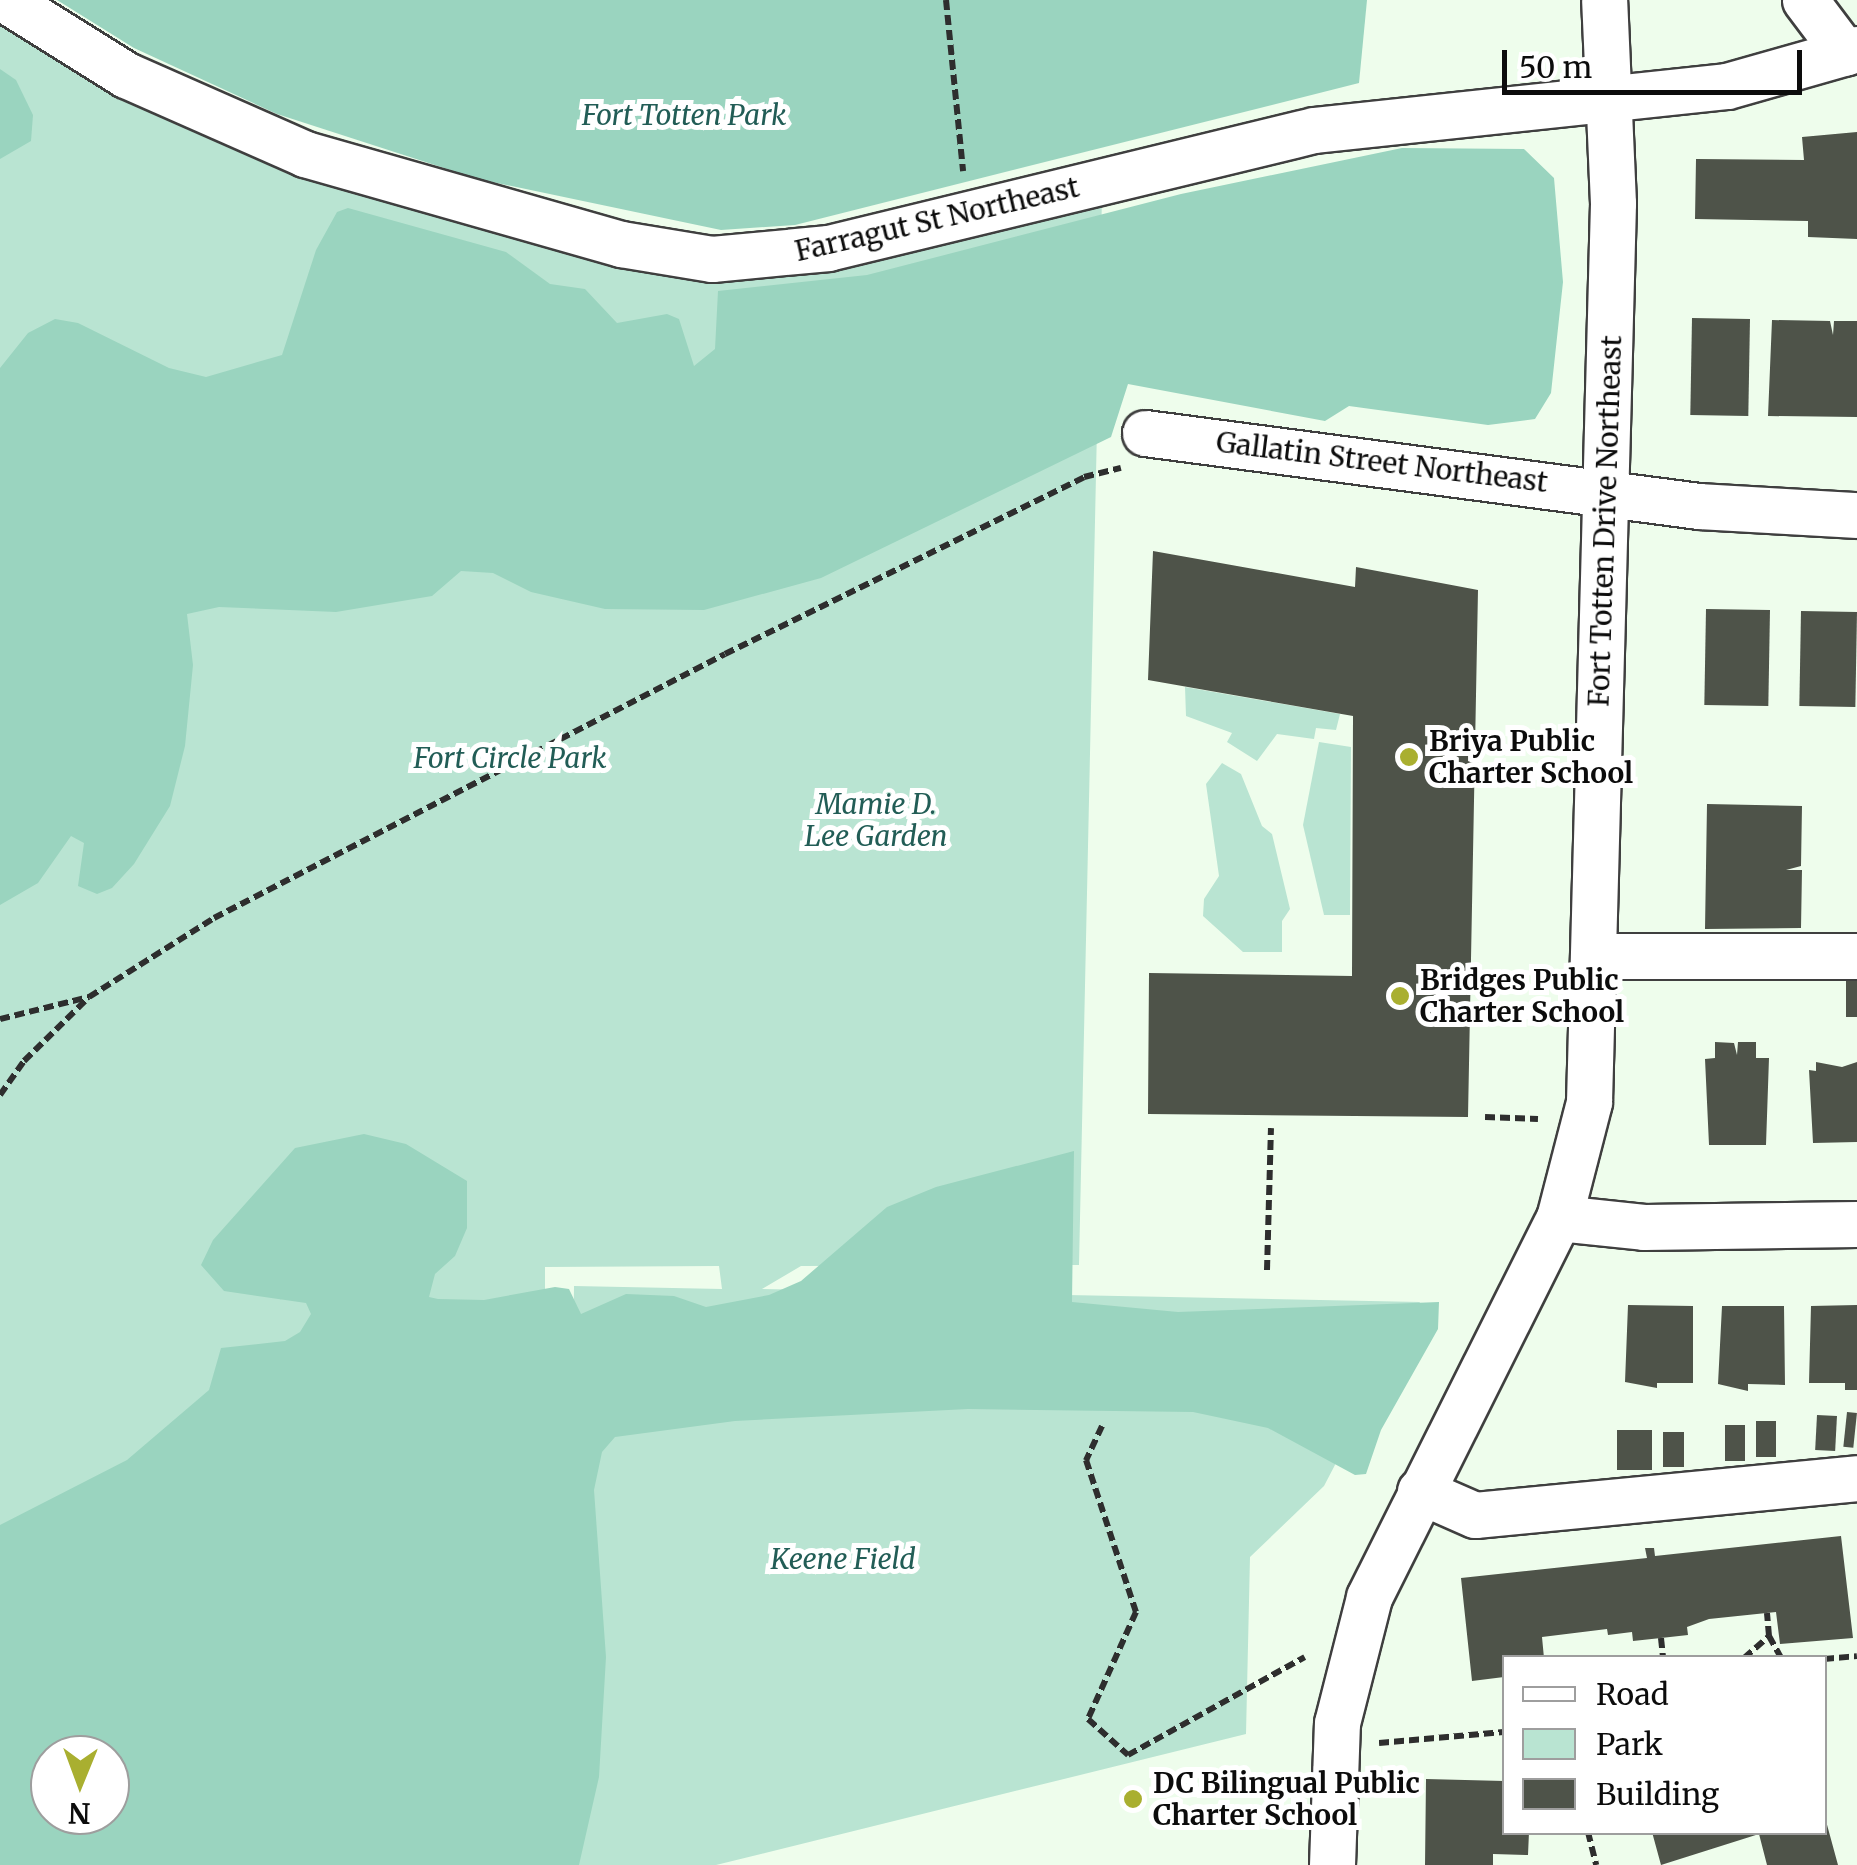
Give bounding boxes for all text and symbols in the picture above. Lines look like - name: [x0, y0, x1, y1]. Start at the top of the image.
- scale bar: [1507, 30, 1807, 92]
- text: 50 m: [1519, 48, 1592, 86]
- park label: Fort Totten Park: [582, 98, 786, 132]
- street label: Farragut St Northeast: [792, 170, 1082, 268]
- street label: Fort Totten Drive Northeast: [1582, 335, 1628, 707]
- street label: Gallatin Street Northeast: [1214, 425, 1550, 499]
- place label: Briya Public Charter School: [1429, 724, 1633, 790]
- park label: Fort Circle Park: [414, 741, 606, 775]
- marker: Briya Public Charter School: [1398, 746, 1420, 768]
- park label: Mamie D. Lee Garden: [804, 787, 948, 853]
- place label: Bridges Public Charter School: [1420, 963, 1624, 1029]
- marker: Bridges Public Charter School: [1389, 985, 1411, 1007]
- park label: Keene Field: [770, 1542, 916, 1576]
- legend: [1502, 1655, 1827, 1835]
- text: Road: [1596, 1675, 1669, 1713]
- text: Park: [1596, 1725, 1663, 1763]
- north arrow: [30, 1735, 130, 1835]
- place label: DC Bilingual Public Charter School: [1153, 1766, 1420, 1832]
- text: Building: [1596, 1775, 1719, 1813]
- marker: DC Bilingual Public Charter School: [1122, 1788, 1144, 1810]
- text: N: [68, 1795, 91, 1831]

